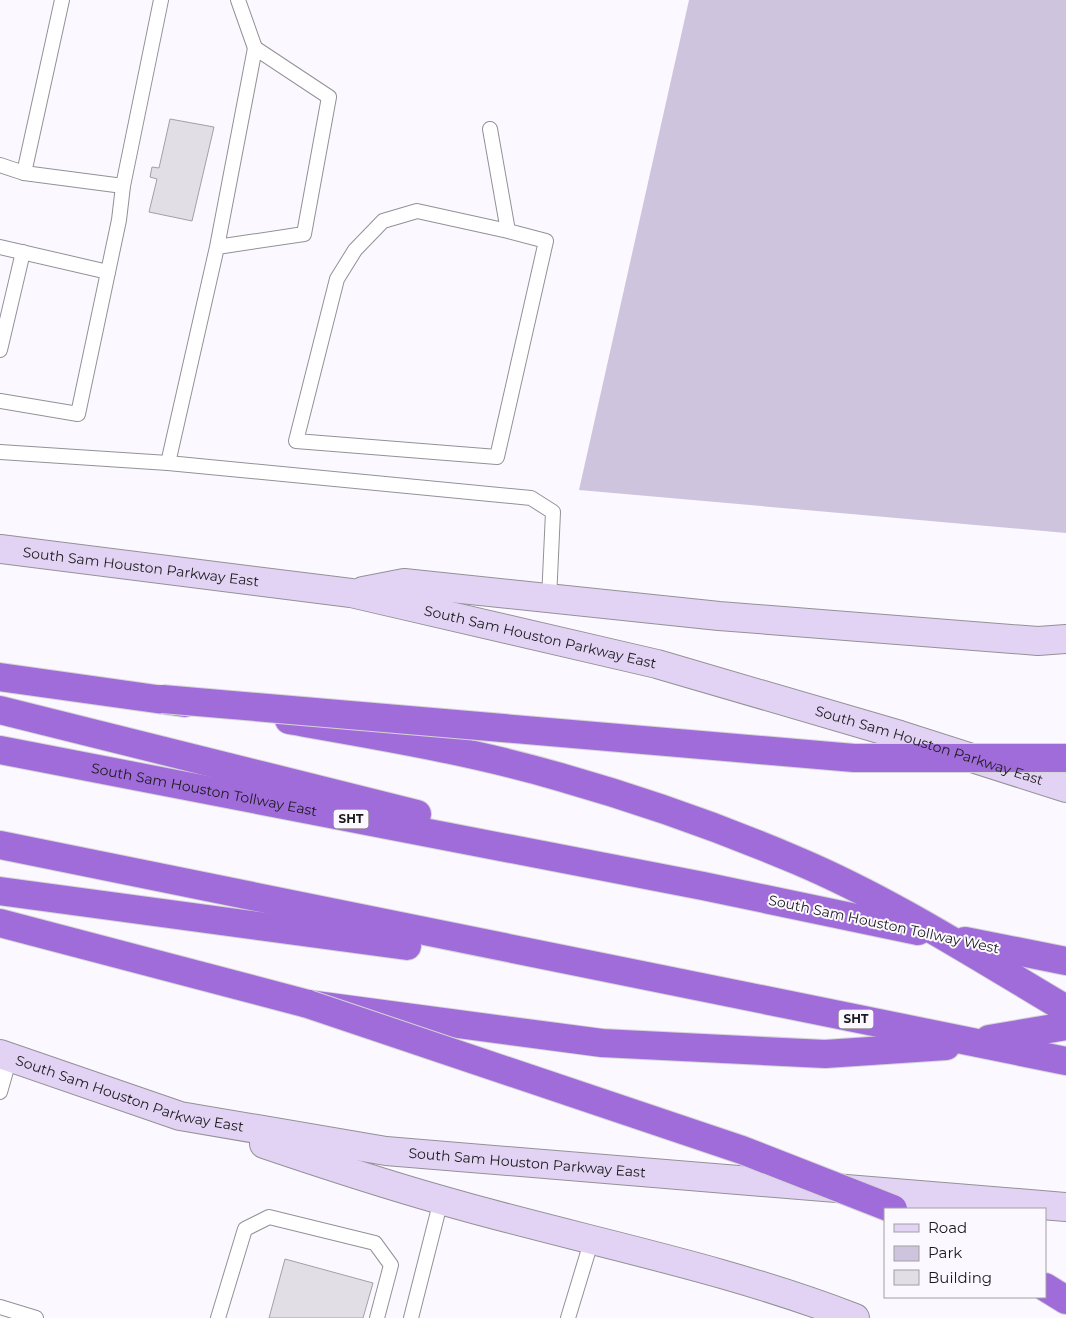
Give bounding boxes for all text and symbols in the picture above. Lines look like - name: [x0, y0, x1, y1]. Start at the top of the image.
- street label: South Sam Houston Parkway East: [22, 543, 260, 590]
- street label: South Sam Houston Parkway East: [422, 601, 658, 673]
- street label: South Sam Houston Parkway East: [813, 702, 1046, 789]
- street label: South Sam Houston Tollway East: [90, 759, 319, 820]
- road number: SHT: [334, 810, 368, 829]
- street label: South Sam Houston Tollway West: [767, 891, 1001, 957]
- road number: SHT: [838, 1010, 874, 1028]
- street label: South Sam Houston Parkway East: [13, 1051, 245, 1136]
- street label: South Sam Houston Parkway East: [408, 1144, 647, 1181]
- legend: [884, 1208, 1046, 1298]
- text: Road: [928, 1218, 967, 1237]
- text: Park: [928, 1243, 962, 1262]
- text: Building: [928, 1268, 992, 1287]

